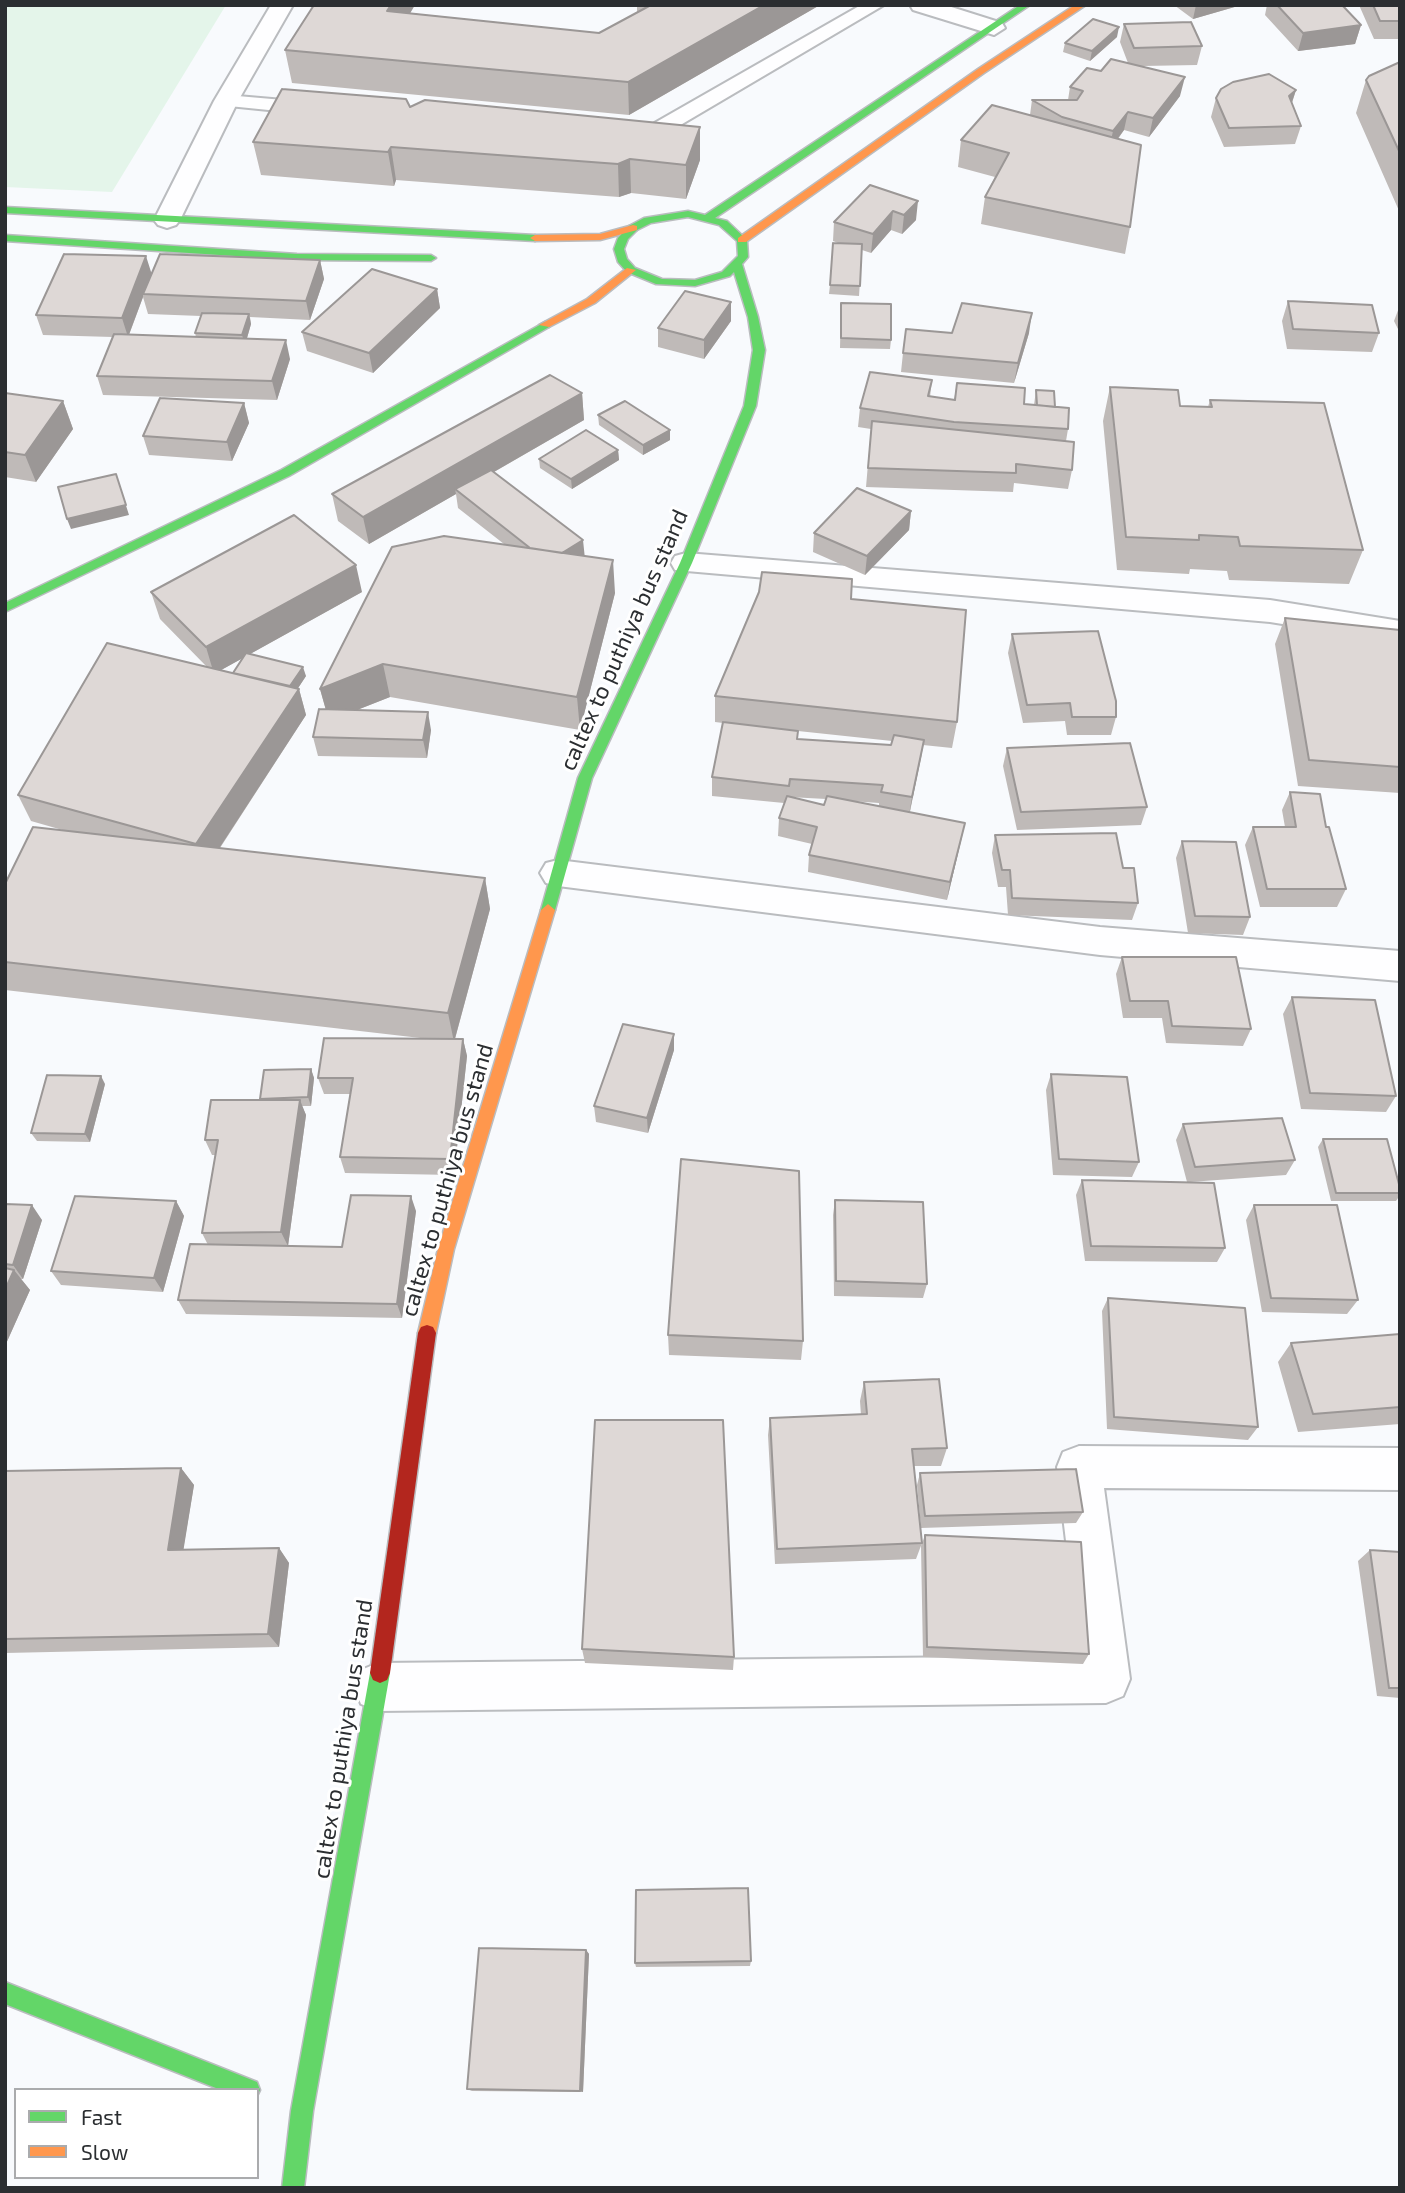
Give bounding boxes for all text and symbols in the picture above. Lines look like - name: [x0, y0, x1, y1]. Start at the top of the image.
- street label: caltex to puthiya bus stand: [554, 505, 694, 775]
- street label: caltex to puthiya bus stand: [395, 1040, 499, 1320]
- street label: caltex to puthiya bus stand: [307, 1597, 379, 1881]
- legend: [14, 2088, 259, 2179]
- text: Fast: [81, 2104, 122, 2129]
- text: Slow: [81, 2139, 128, 2164]

